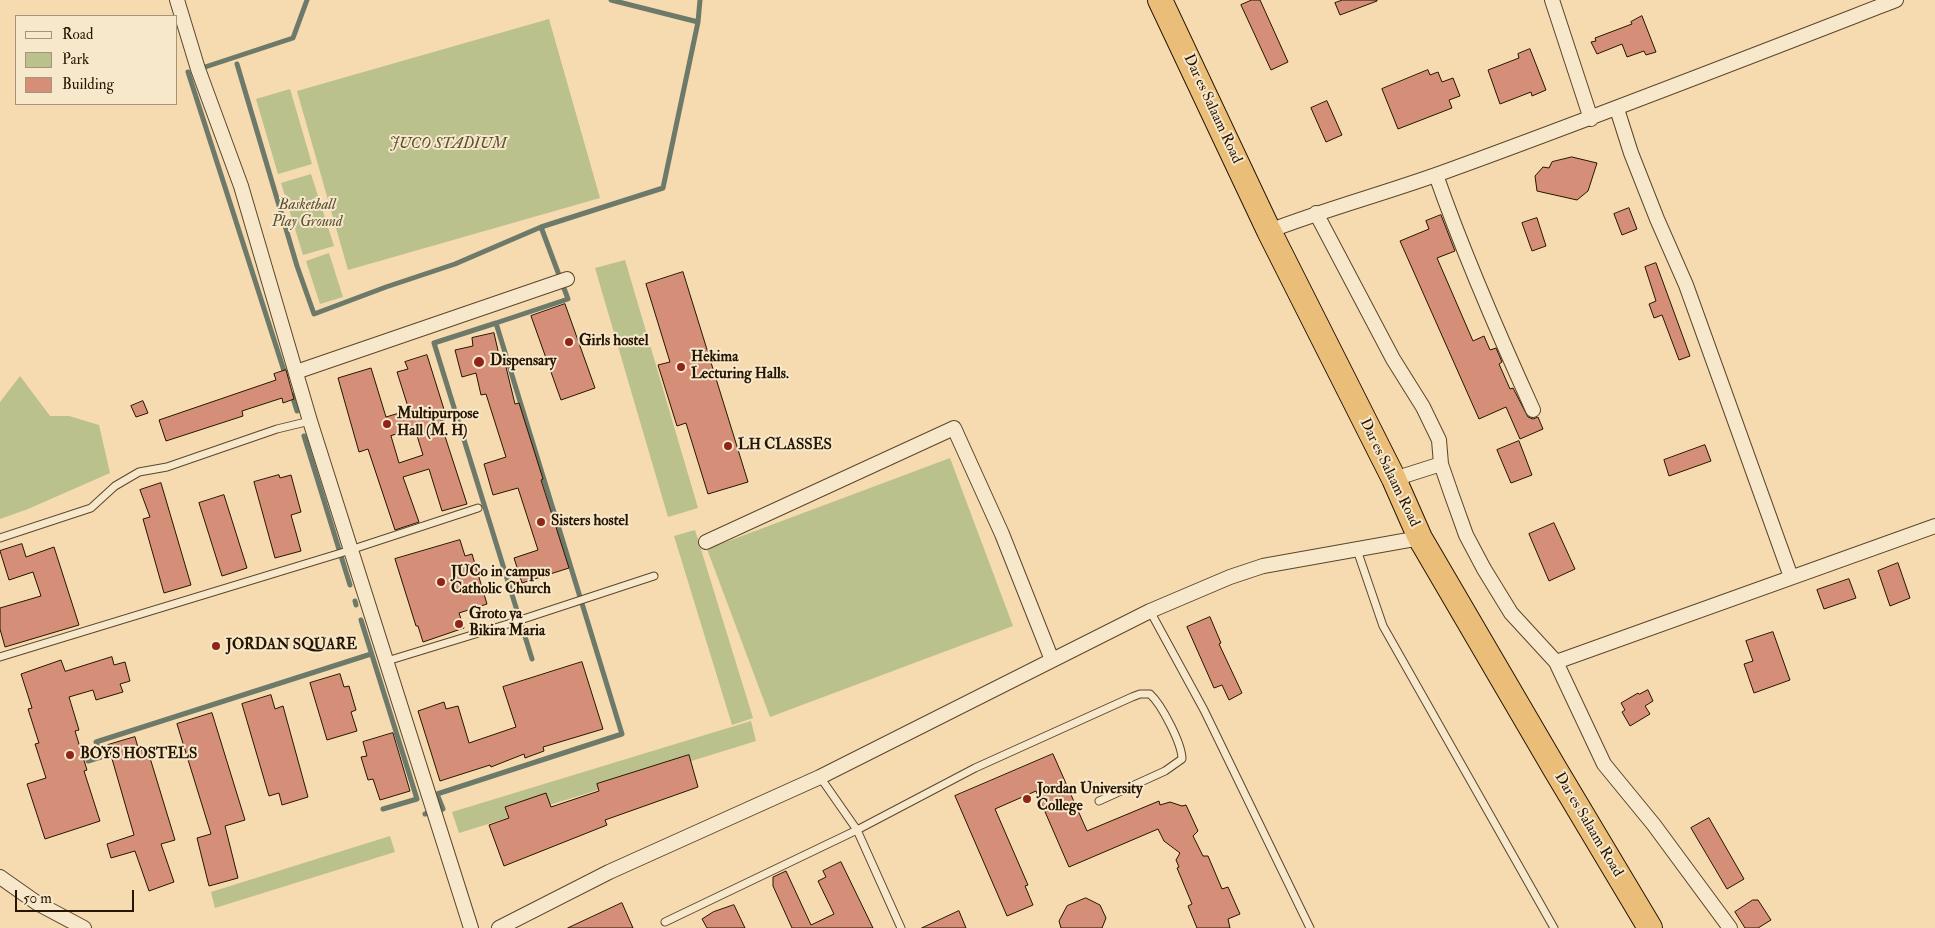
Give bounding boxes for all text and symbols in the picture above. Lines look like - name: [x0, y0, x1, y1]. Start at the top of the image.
- legend: [15, 15, 178, 105]
- text: Road: [62, 25, 93, 44]
- text: Park: [62, 50, 89, 69]
- street label: Dar es Salaam Road: [1179, 51, 1245, 167]
- text: Building: [62, 75, 114, 94]
- park label: JUCO STADIUM: [390, 136, 506, 154]
- park label: Basketball Play Ground: [272, 197, 342, 232]
- place label: Girls hostel: [579, 333, 648, 351]
- marker: Girls hostel: [563, 336, 575, 348]
- place label: Hekima Lecturing Halls.: [691, 349, 789, 384]
- place label: Dispensary: [490, 353, 556, 371]
- marker: Dispensary: [472, 355, 486, 369]
- marker: Hekima Lecturing Halls.: [675, 361, 687, 373]
- place label: Multipurpose Hall (M. H): [397, 406, 479, 441]
- street label: Dar es Salaam Road: [1355, 416, 1423, 530]
- marker: Multipurpose Hall (M. H): [381, 418, 393, 430]
- place label: LH CLASSES: [738, 437, 832, 455]
- marker: LH CLASSES: [722, 440, 734, 452]
- place label: Sisters hostel: [551, 513, 629, 531]
- marker: Sisters hostel: [535, 516, 547, 528]
- place label: JUCo in campus Catholic Church: [451, 564, 551, 599]
- marker: JUCo in campus Catholic Church: [435, 576, 447, 588]
- place label: Groto ya Bikira Maria: [469, 606, 545, 641]
- marker: Groto ya Bikira Maria: [453, 618, 465, 630]
- place label: JORDAN SQUARE: [226, 637, 357, 655]
- marker: JORDAN SQUARE: [210, 640, 222, 652]
- place label: BOYS HOSTELS: [80, 746, 197, 764]
- marker: BOYS HOSTELS: [64, 749, 76, 761]
- street label: Dar es Salaam Road: [1550, 770, 1626, 880]
- place label: Jordan University College: [1037, 781, 1143, 816]
- marker: Jordan University College: [1021, 793, 1033, 805]
- scale bar: [18, 880, 136, 912]
- text: 50 m: [23, 889, 52, 908]

